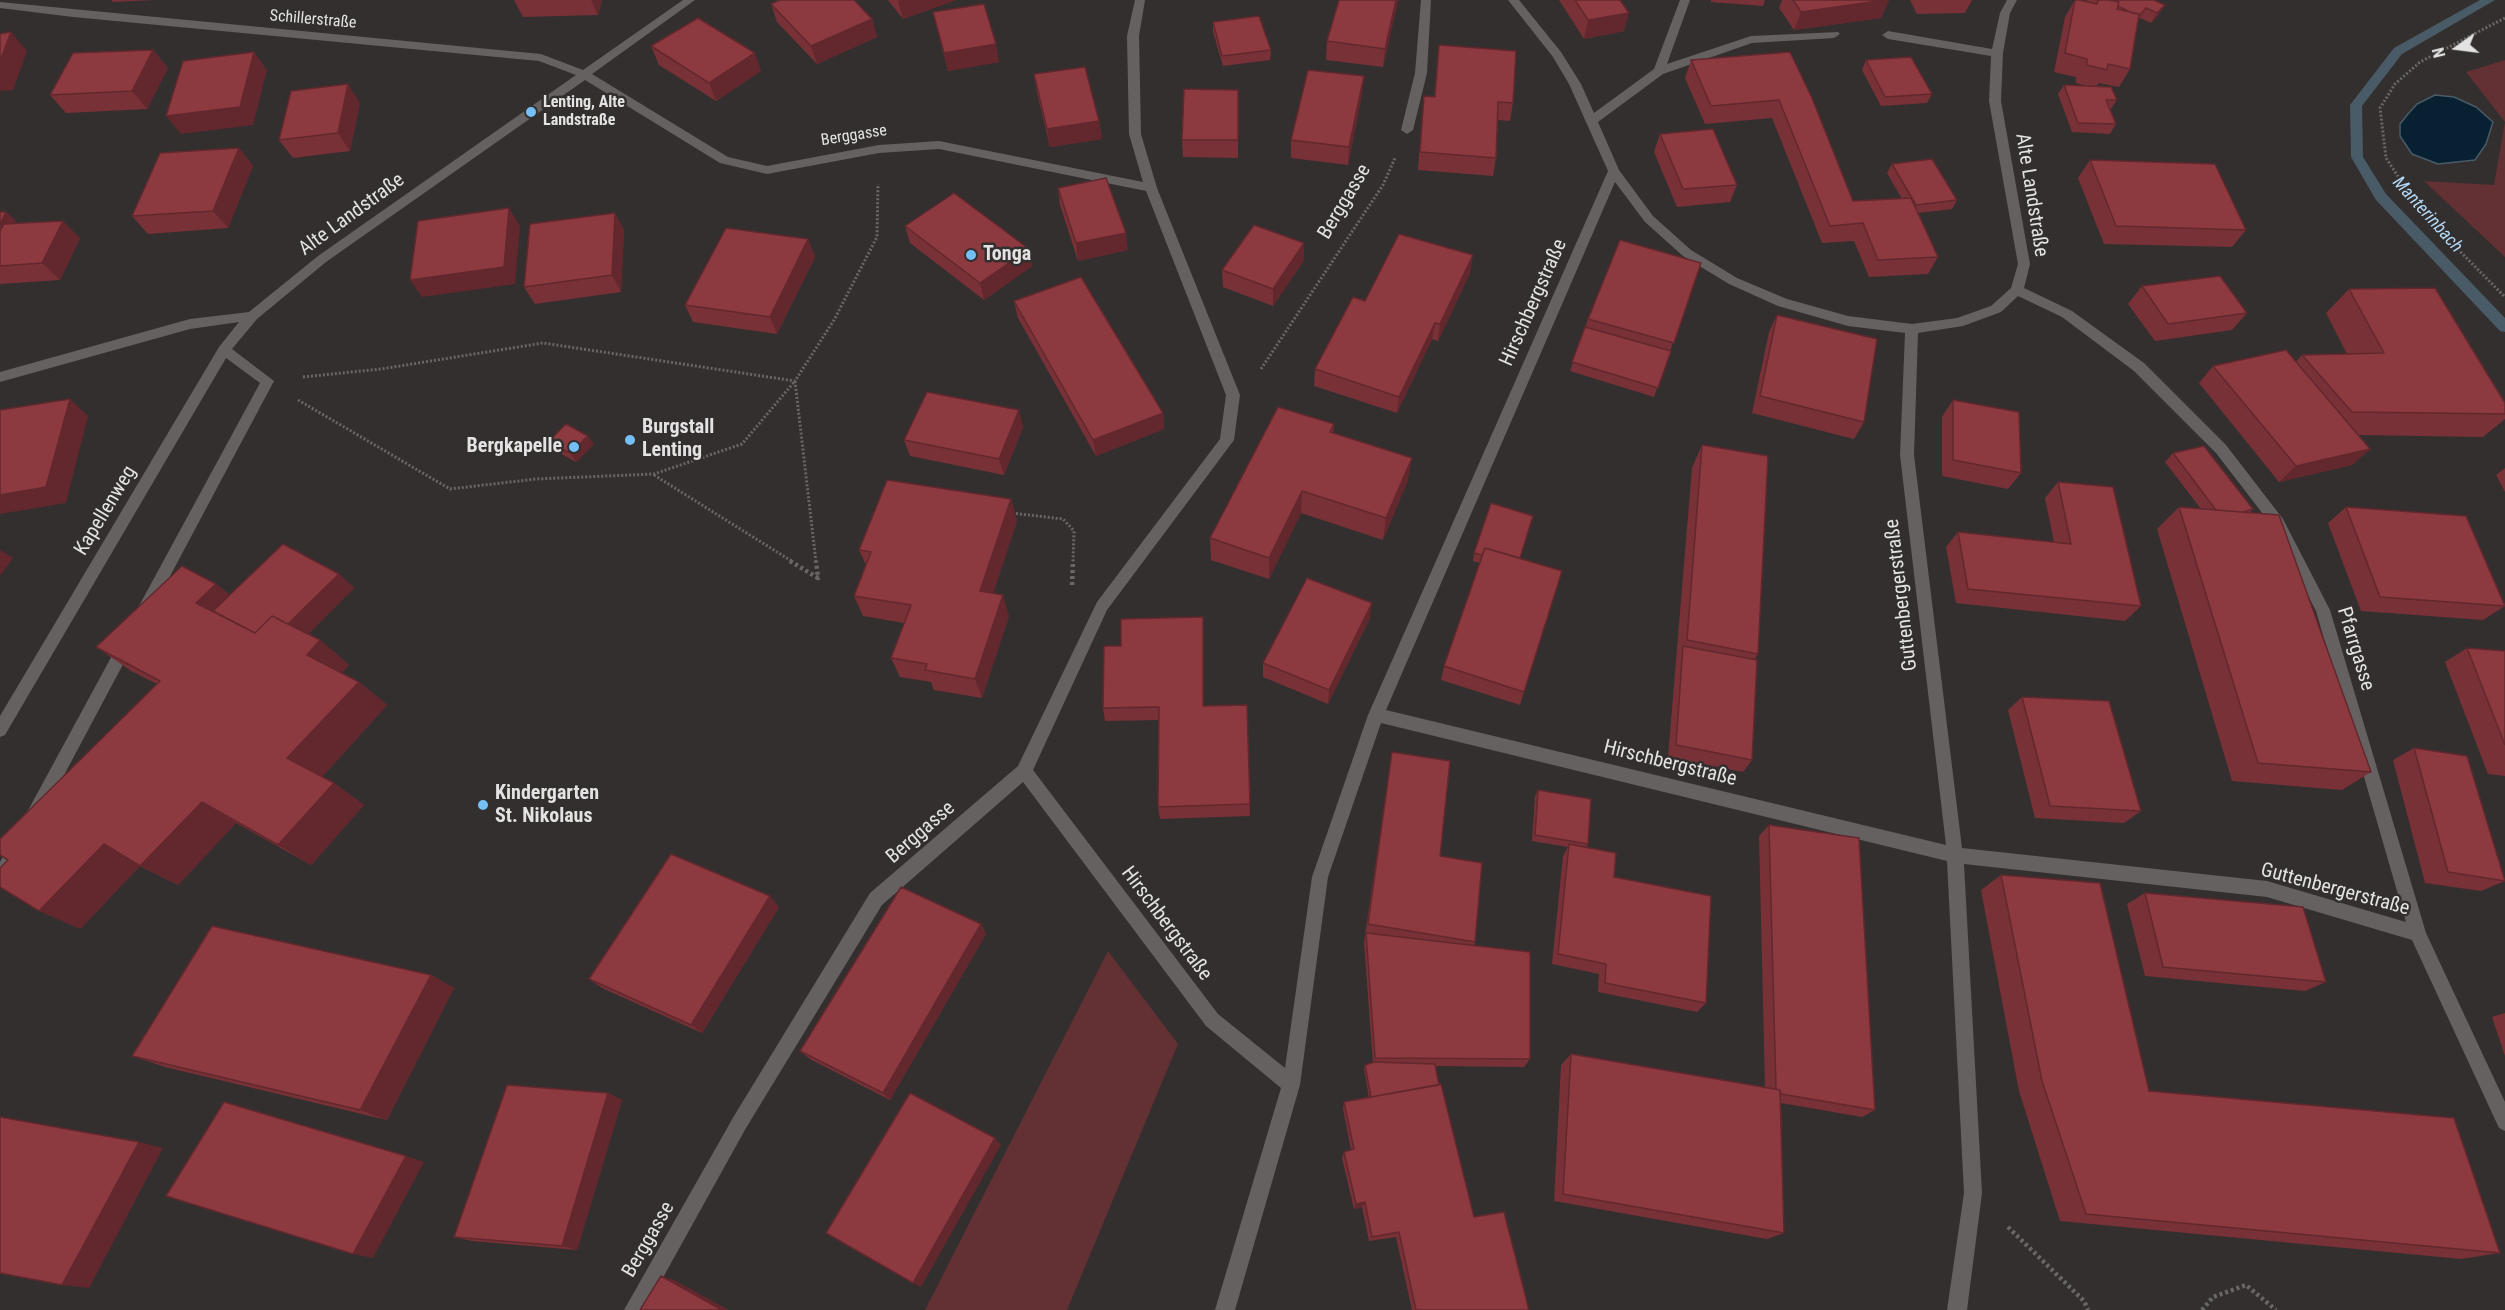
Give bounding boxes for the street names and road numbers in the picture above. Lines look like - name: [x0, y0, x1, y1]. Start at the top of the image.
- street label: Schillerstraße: [269, 7, 357, 33]
- street label: Berggasse: [820, 121, 888, 151]
- street label: Alte Landstraße: [2009, 131, 2053, 259]
- street label: Berggasse: [1313, 160, 1377, 244]
- street label: Alte Landstraße: [294, 169, 410, 261]
- street label: Hirschbergstraße: [1495, 236, 1573, 370]
- street label: Kapellenweg: [70, 462, 142, 560]
- street label: Guttenbergerstraße: [1881, 518, 1923, 672]
- street label: Pfarrgasse: [2331, 604, 2379, 694]
- street label: Hirschbergstraße: [1601, 736, 1739, 792]
- street label: Berggasse: [882, 797, 960, 869]
- street label: Guttenbergerstraße: [2258, 859, 2412, 921]
- street label: Hirschbergstraße: [1115, 862, 1217, 986]
- street label: Berggasse: [618, 1198, 680, 1282]

